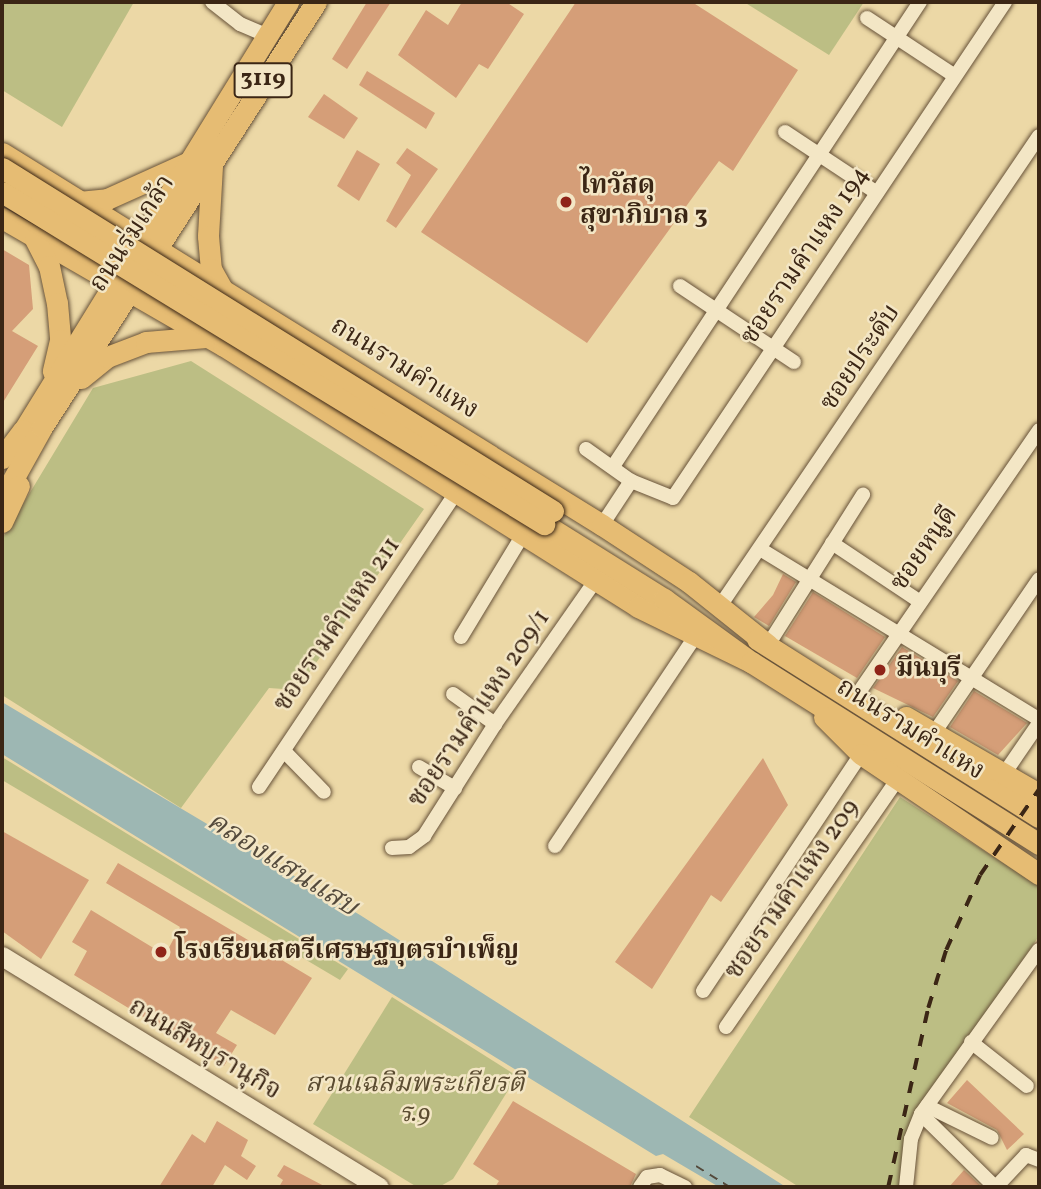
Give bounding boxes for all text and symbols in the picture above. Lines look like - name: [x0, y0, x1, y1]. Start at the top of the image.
- road number: 3119: [233, 60, 293, 100]
- street label: ซอยรามคำแหง 194: [735, 161, 877, 351]
- street label: ถนนร่มเกล้า: [84, 170, 182, 298]
- place label: ไทวัสดุ สุขาภิบาล 3: [580, 171, 708, 232]
- marker: ไทวัสดุ สุขาภิบาล 3: [558, 194, 574, 210]
- street label: ซอยประดับ: [814, 299, 908, 417]
- street label: ถนนรามคำแหง: [324, 311, 484, 427]
- street label: ซอยหนูดี: [885, 501, 965, 597]
- street label: ซอยรามคำแหง 211: [268, 532, 408, 718]
- street label: ซอยรามคำแหง 209/1: [402, 604, 558, 814]
- place label: มีนบุรี: [896, 654, 961, 686]
- marker: มีนบุรี: [870, 660, 890, 680]
- street label: ถนนรามคำแหง: [830, 672, 990, 788]
- street label: ซอยรามคำแหง 209: [719, 794, 867, 986]
- water label: คลองแสนแสบ: [200, 805, 364, 925]
- place label: โรงเรียนสตรีเศรษฐบุตรบำเพ็ญ: [175, 936, 519, 968]
- marker: โรงเรียนสตรีเศรษฐบุตรบำเพ็ญ: [153, 944, 169, 960]
- street label: ถนนสีหบุรานุกิจ: [122, 992, 286, 1108]
- park label: สวนเฉลิมพระเกียรติ ร.9: [305, 1069, 525, 1130]

